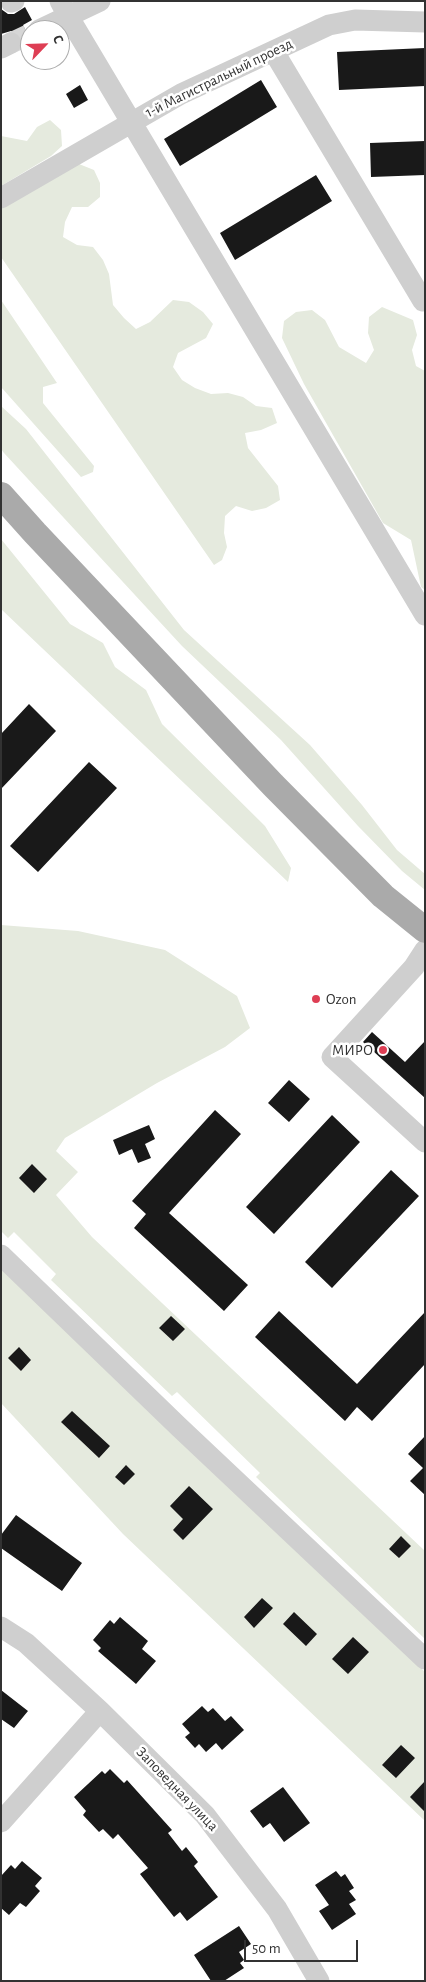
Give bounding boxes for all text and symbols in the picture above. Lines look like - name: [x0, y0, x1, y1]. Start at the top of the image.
- north arrow: [20, 20, 70, 70]
- text: С: [50, 33, 66, 46]
- street label: 1-й Магистральный проезд: [142, 34, 296, 122]
- place label: Ozon: [326, 990, 356, 1008]
- marker: Ozon: [310, 993, 322, 1005]
- place label: МИРО: [332, 1041, 373, 1059]
- marker: МИРО: [377, 1044, 389, 1056]
- street label: Заповедная улица: [132, 1743, 222, 1835]
- scale bar: [246, 1930, 360, 1962]
- text: 50 m: [252, 1941, 281, 1956]

